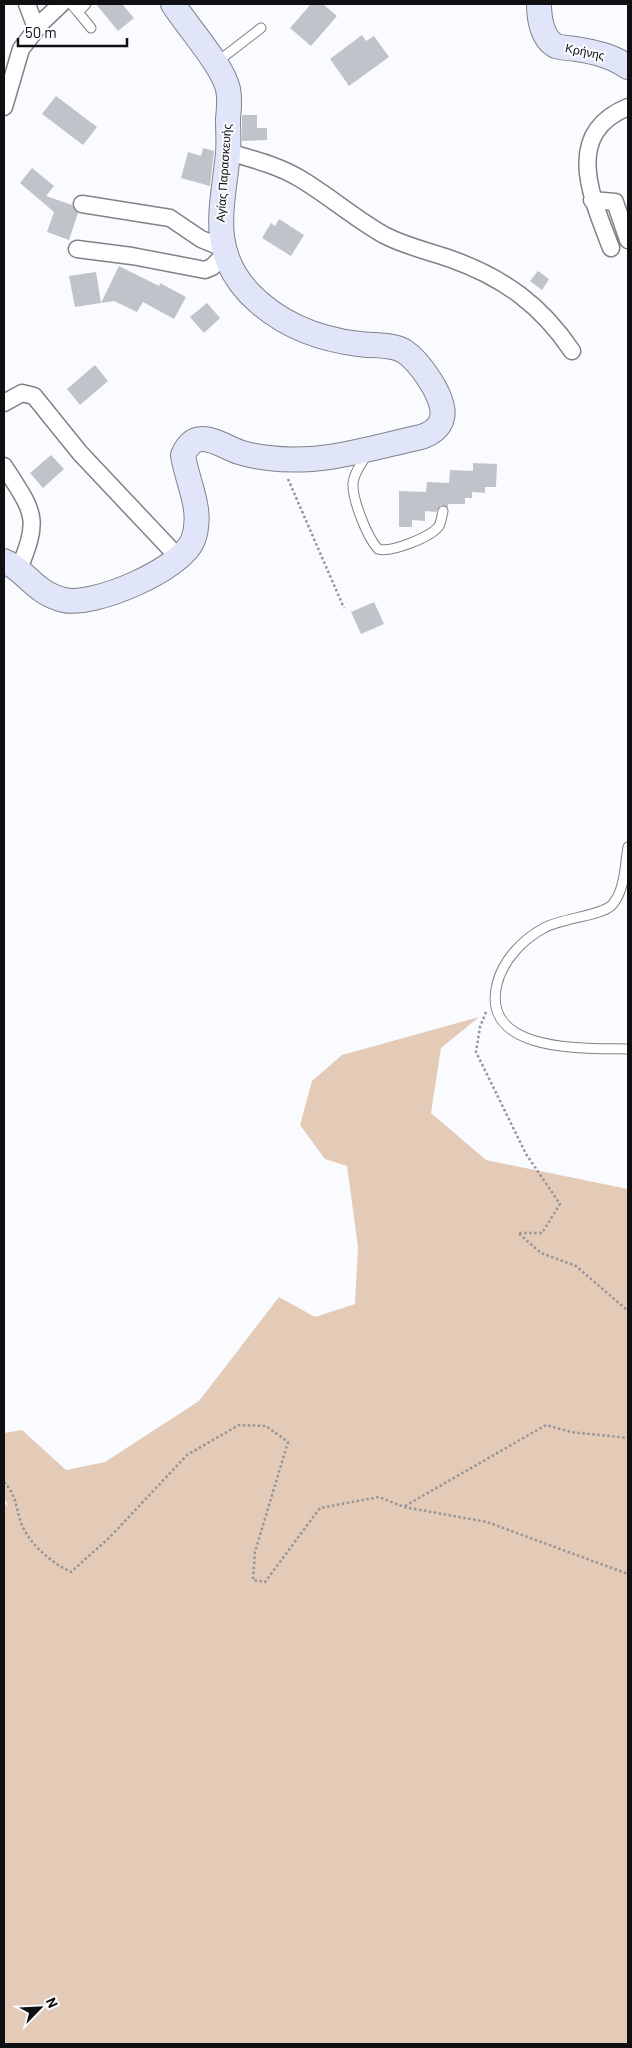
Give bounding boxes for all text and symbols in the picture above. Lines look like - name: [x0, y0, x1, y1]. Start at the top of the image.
- scale bar: [18, 15, 126, 47]
- text: 50 m: [25, 23, 57, 41]
- street label: Κρήνης: [564, 40, 606, 63]
- street label: Αγίας Παρασκευής: [213, 123, 234, 223]
- north arrow: [15, 1983, 65, 2033]
- text: N: [43, 1995, 62, 2010]

